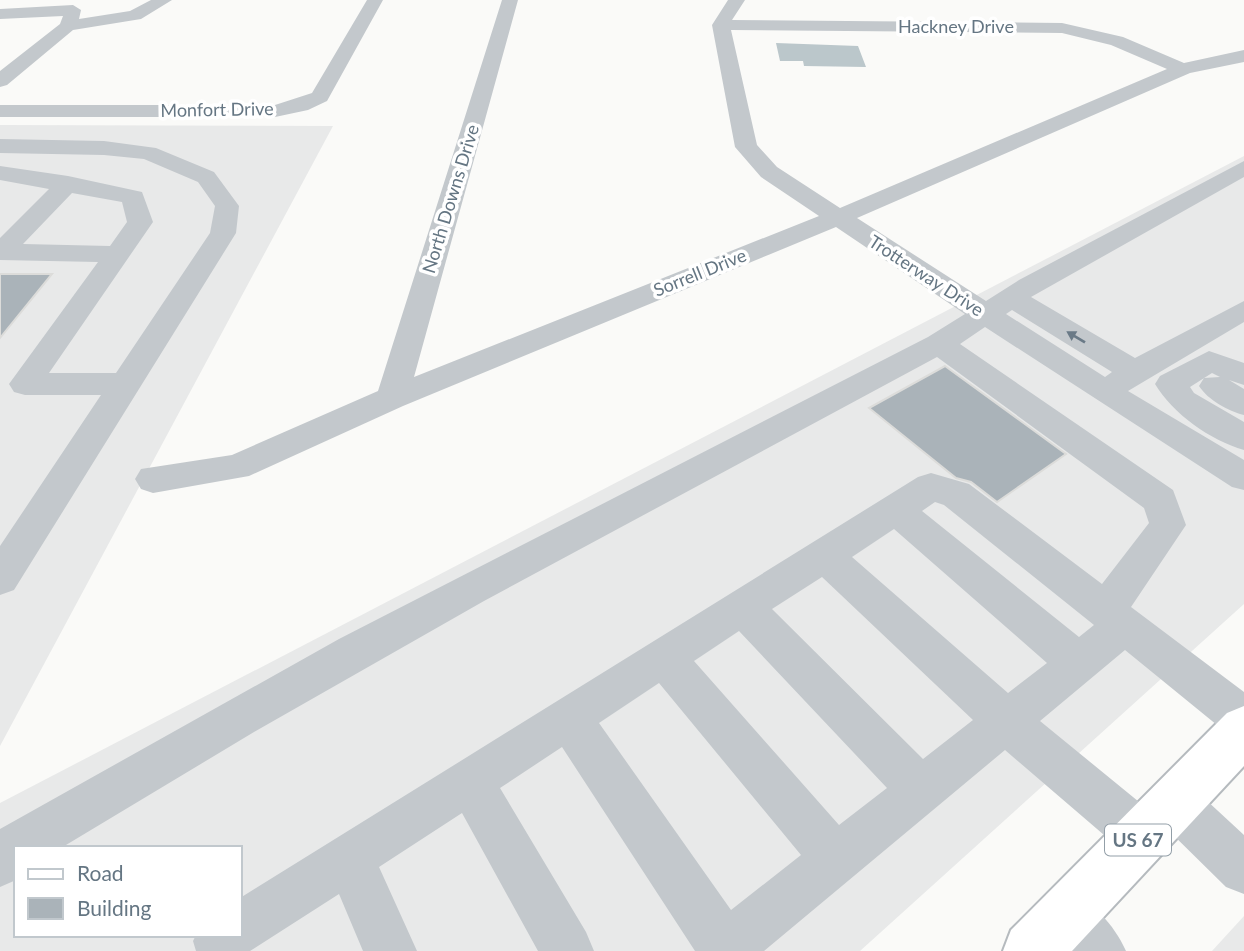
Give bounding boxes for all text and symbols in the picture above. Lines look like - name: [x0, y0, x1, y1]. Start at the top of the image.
- street label: Hackney Drive: [898, 15, 1014, 37]
- street label: Monfort Drive: [160, 97, 274, 121]
- street label: North Downs Drive: [417, 122, 483, 276]
- street label: Trotterway Drive: [865, 230, 988, 320]
- street label: Sorrell Drive: [650, 243, 749, 301]
- one-way arrow: [1067, 330, 1086, 343]
- road number: US 67: [1105, 824, 1171, 856]
- legend: [14, 846, 242, 937]
- text: Road: [77, 860, 124, 885]
- text: Building: [77, 895, 152, 920]

